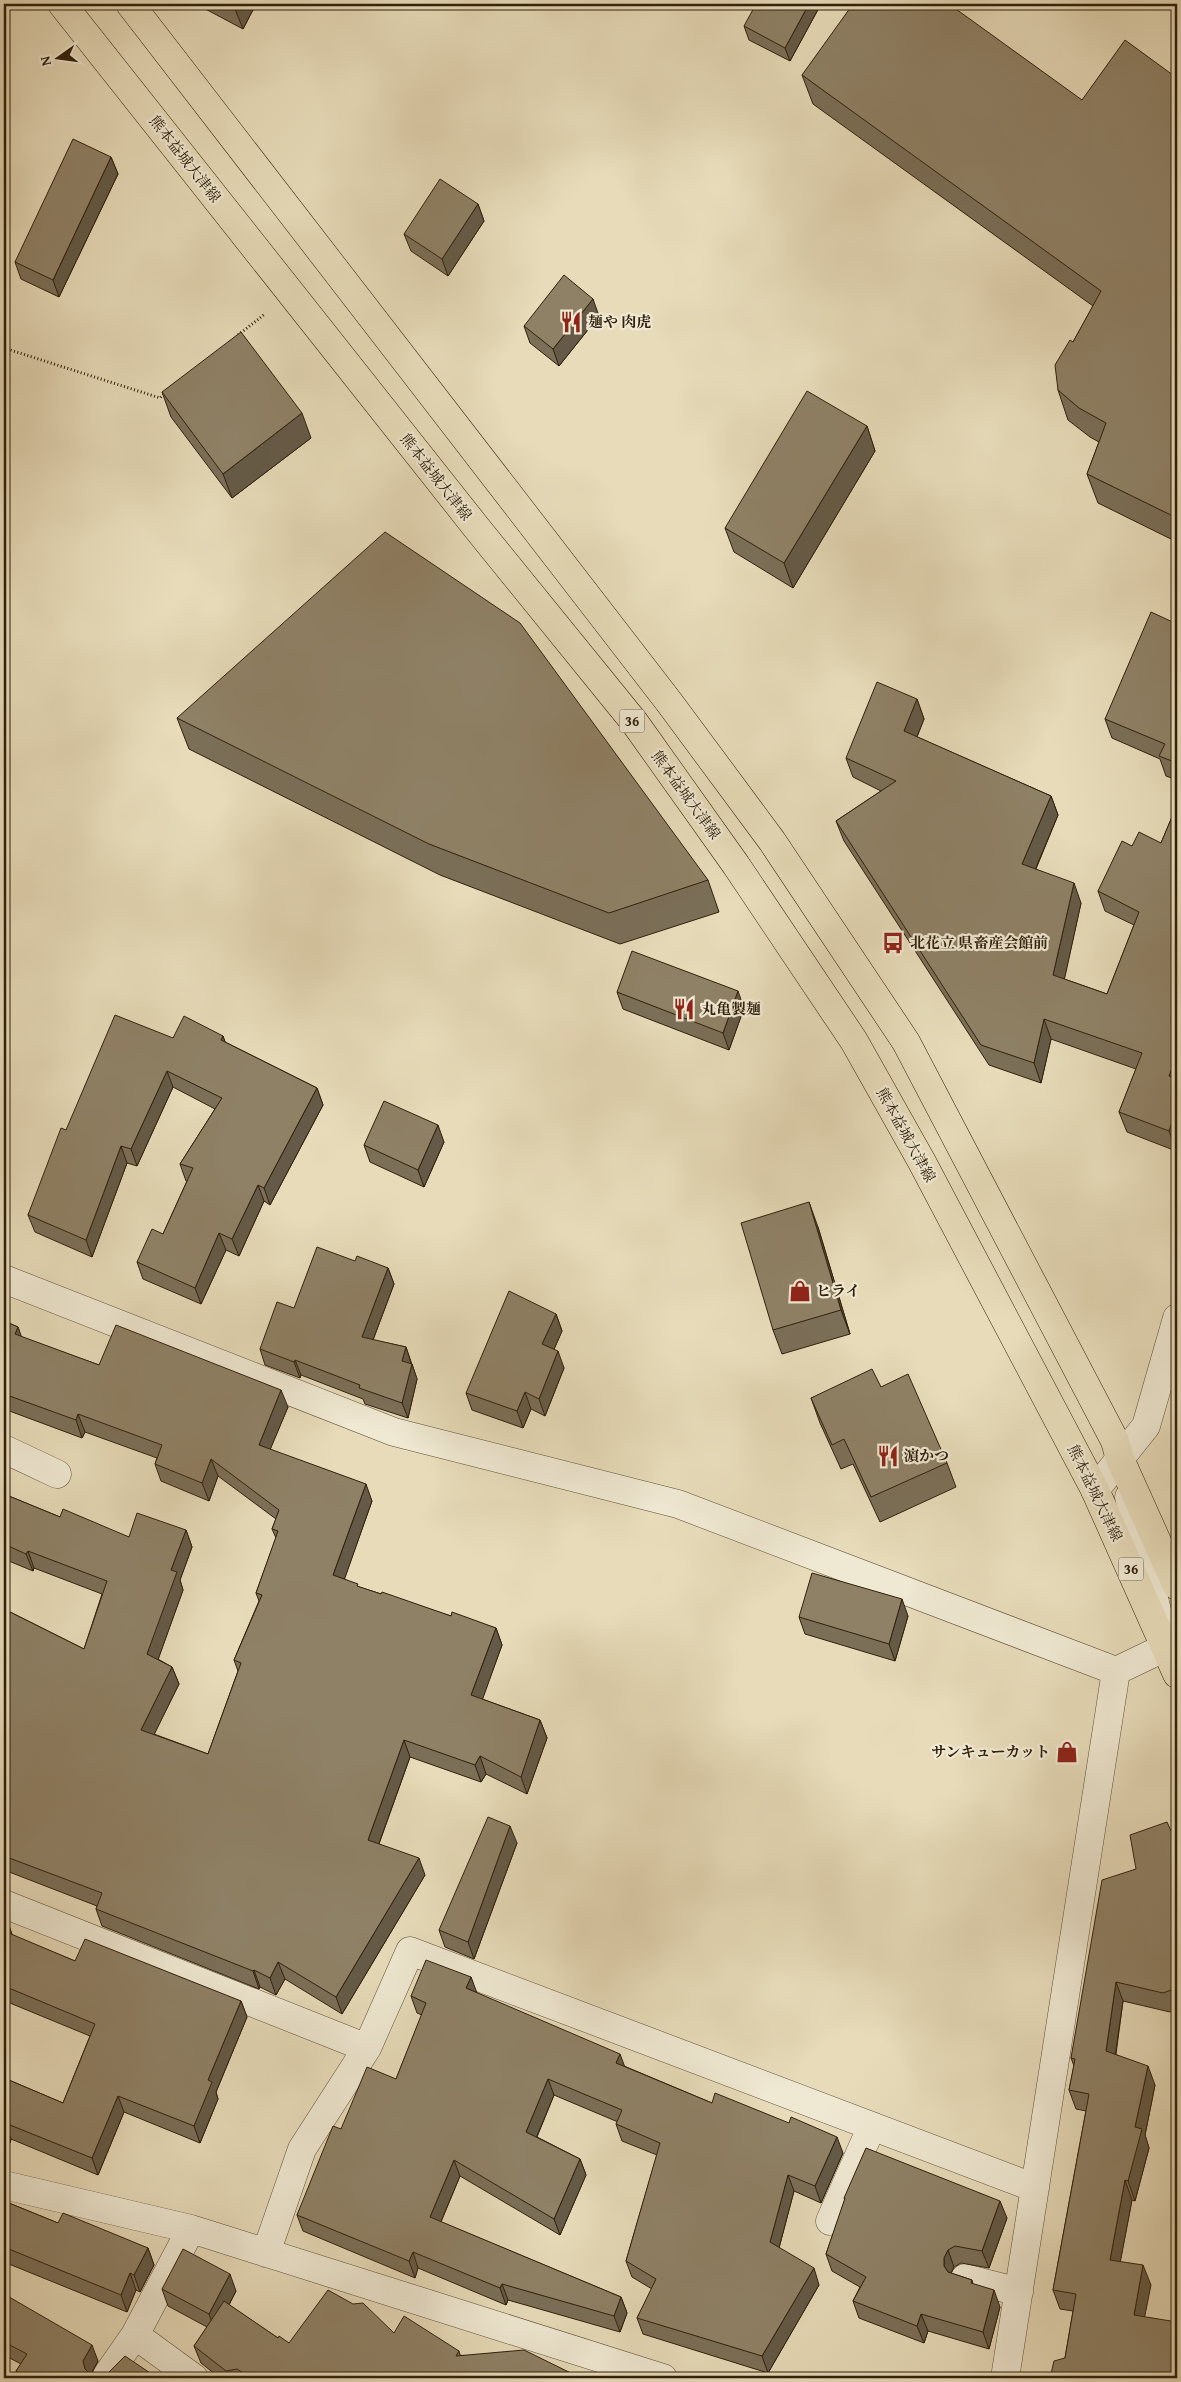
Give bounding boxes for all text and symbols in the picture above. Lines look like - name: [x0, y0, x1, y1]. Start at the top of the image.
- north arrow: [32, 32, 82, 82]
- text: N: [34, 54, 56, 68]
- street label: 熊本益城大津線: [145, 111, 226, 207]
- restaurant icon: 麺や 肉虎: [558, 309, 584, 335]
- place label: 麺や 肉虎: [588, 311, 651, 332]
- street label: 熊本益城大津線: [396, 429, 477, 525]
- road number: 36: [620, 709, 644, 732]
- street label: 熊本益城大津線: [647, 746, 726, 843]
- bus stop icon: 北花立 県畜産会館前: [880, 930, 906, 956]
- place label: 北花立 県畜産会館前: [910, 932, 1048, 953]
- restaurant icon: 丸亀製麺: [671, 996, 697, 1022]
- place label: 丸亀製麺: [701, 998, 761, 1019]
- street label: 熊本益城大津線: [872, 1084, 941, 1186]
- shop icon: ヒライ: [787, 1278, 813, 1304]
- place label: ヒライ: [816, 1280, 861, 1301]
- street label: 熊本益城大津線: [1063, 1441, 1128, 1545]
- restaurant icon: 濵かつ: [875, 1443, 901, 1469]
- place label: 濵かつ: [904, 1445, 949, 1466]
- road number: 36: [1118, 1558, 1144, 1580]
- shop icon: サンキューカット: [1054, 1739, 1080, 1765]
- place label: サンキューカット: [931, 1741, 1050, 1762]

